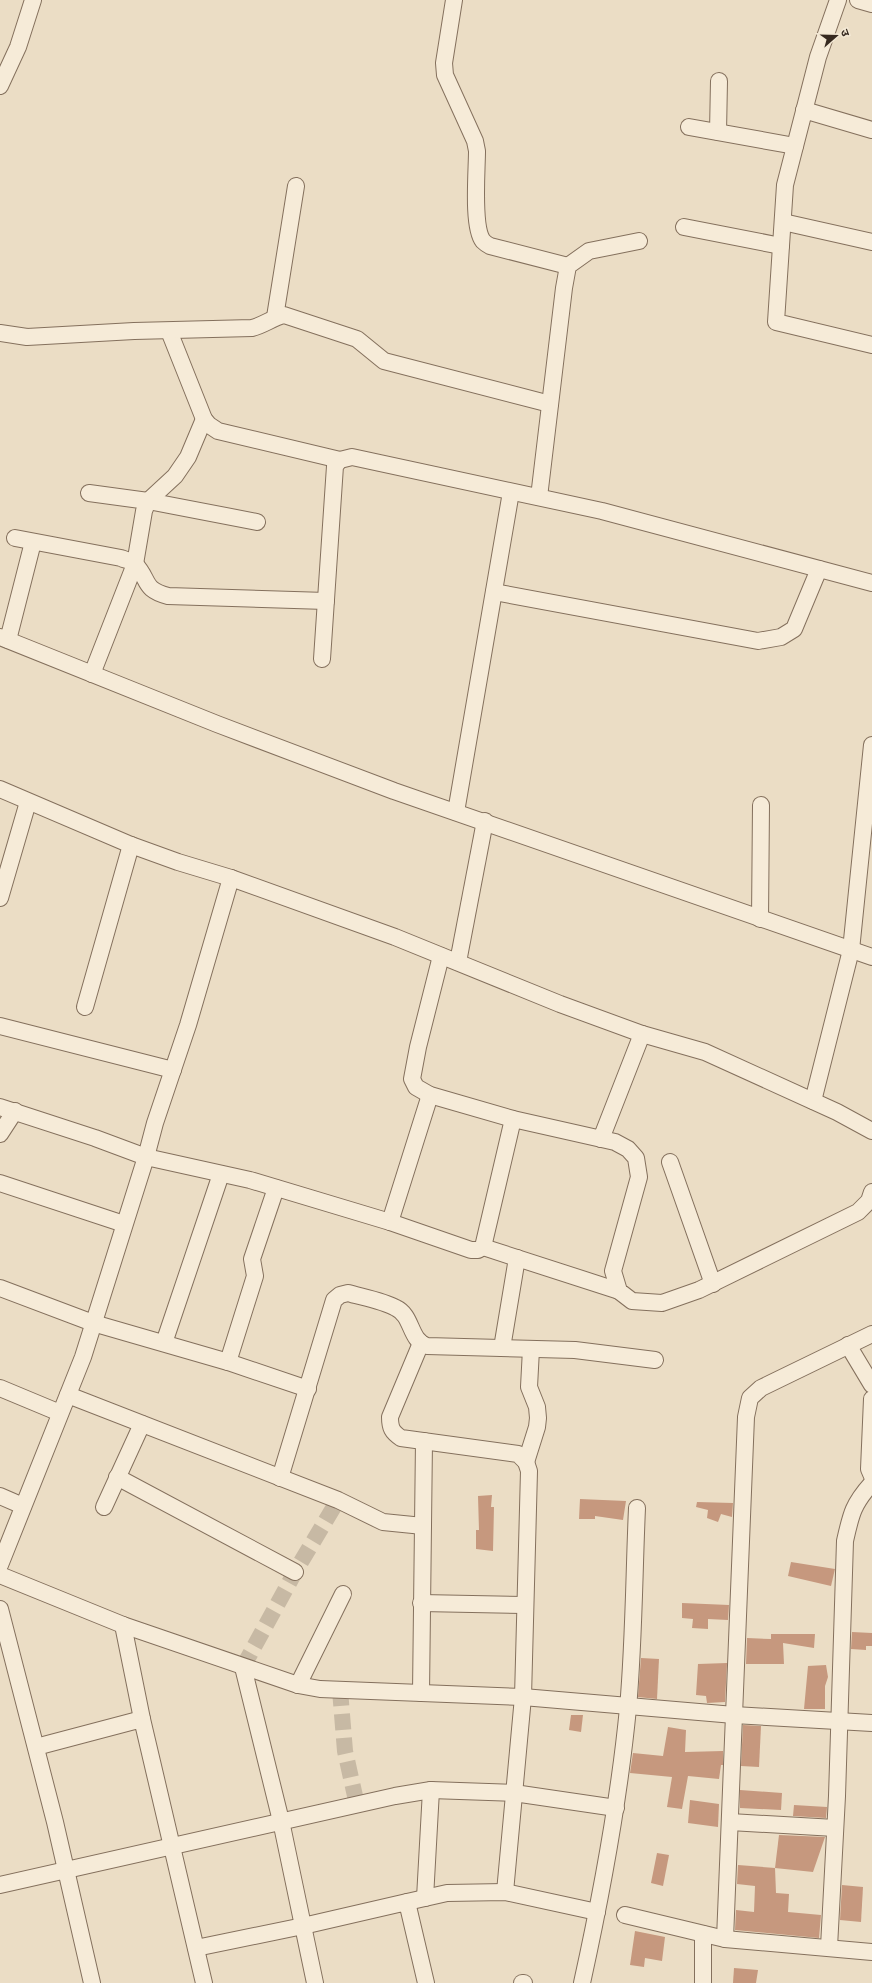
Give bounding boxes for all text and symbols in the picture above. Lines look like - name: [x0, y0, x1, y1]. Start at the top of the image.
- north arrow: [816, 16, 856, 56]
- text: उ: [838, 27, 853, 39]

